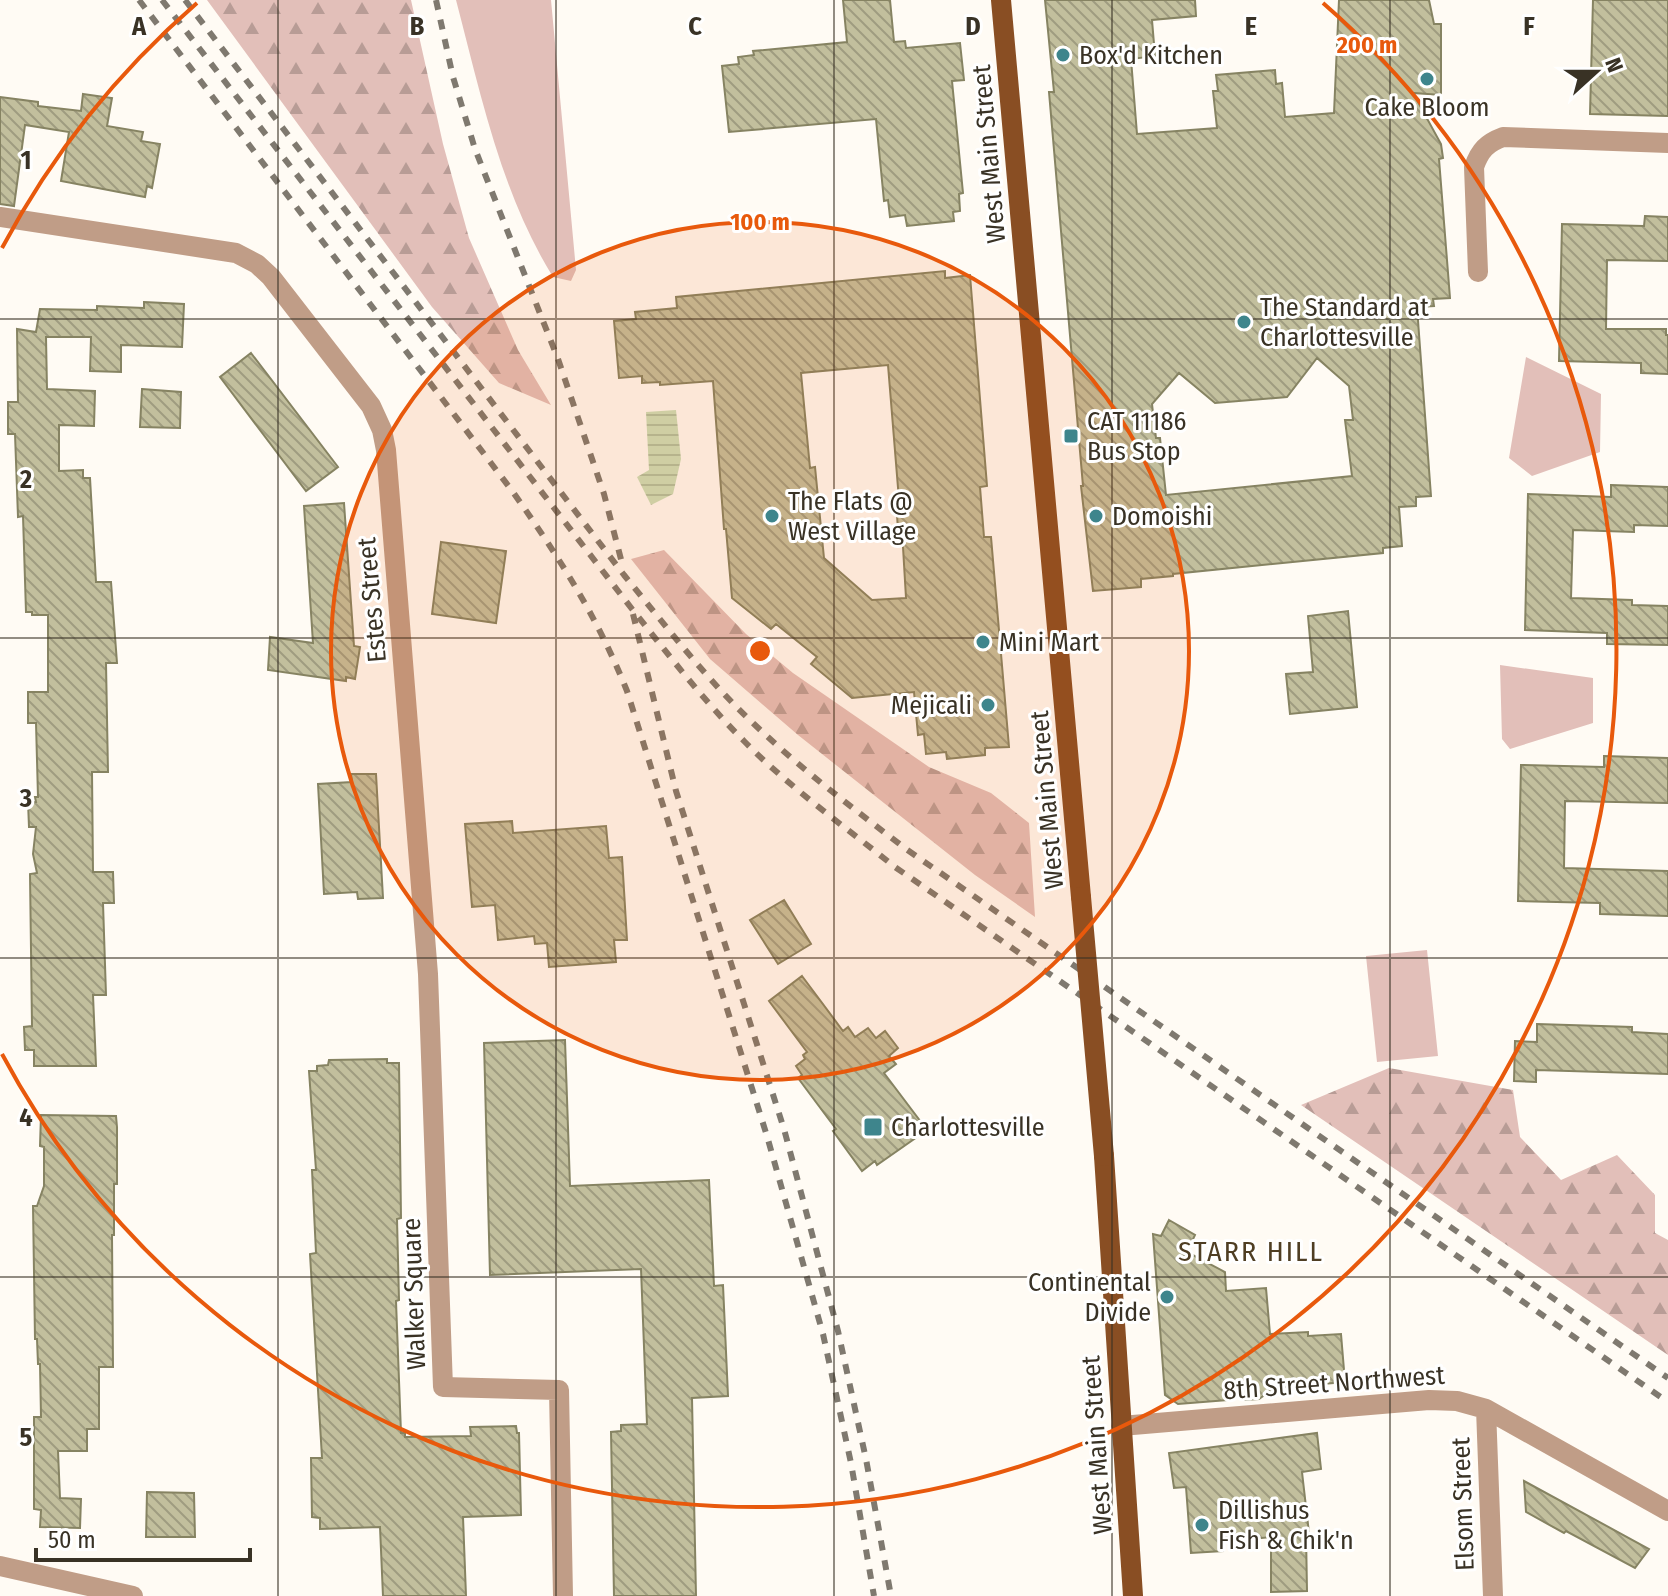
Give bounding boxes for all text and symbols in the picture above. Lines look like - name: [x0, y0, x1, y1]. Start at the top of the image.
- text: A: [131, 11, 147, 42]
- text: B: [410, 11, 425, 42]
- text: C: [688, 11, 702, 42]
- text: D: [965, 11, 981, 42]
- text: E: [1245, 11, 1257, 42]
- text: F: [1523, 11, 1535, 42]
- text: 200 m: [1336, 31, 1397, 59]
- north arrow: [1556, 32, 1636, 112]
- place label: Box'd Kitchen: [1079, 40, 1223, 71]
- marker: Box'd Kitchen: [1054, 46, 1072, 64]
- text: N: [1599, 54, 1629, 76]
- street label: West Main Street: [966, 63, 1012, 245]
- marker: Cake Bloom: [1418, 70, 1436, 88]
- place label: Cake Bloom: [1365, 92, 1489, 123]
- text: 1: [21, 145, 32, 176]
- text: 100 m: [730, 208, 790, 236]
- place label: The Standard at Charlottesville: [1260, 292, 1429, 353]
- marker: The Standard at Charlottesville: [1235, 313, 1253, 331]
- place label: CAT 11186 Bus Stop: [1087, 406, 1186, 467]
- marker: CAT 11186 Bus Stop: [1062, 427, 1080, 445]
- text: 2: [19, 464, 32, 495]
- place label: The Flats @ West Village: [788, 486, 916, 547]
- place label: Domoishi: [1112, 501, 1212, 532]
- marker: The Flats @ West Village: [763, 507, 781, 525]
- marker: Domoishi: [1087, 507, 1105, 525]
- street label: Estes Street: [351, 536, 393, 664]
- place label: Mini Mart: [999, 627, 1100, 658]
- marker: Mini Mart: [974, 633, 992, 651]
- centre of rings: [746, 637, 774, 665]
- place label: Mejicali: [891, 690, 972, 721]
- marker: Mejicali: [979, 696, 997, 714]
- street label: West Main Street: [1024, 709, 1070, 891]
- text: 3: [19, 783, 32, 814]
- text: 4: [19, 1102, 33, 1133]
- place label: Charlottesville: [891, 1112, 1045, 1143]
- marker: Charlottesville: [862, 1116, 884, 1138]
- street label: Walker Square: [396, 1217, 432, 1371]
- district label: STARR HILL: [1178, 1235, 1324, 1268]
- place label: Continental Divide: [1028, 1267, 1151, 1328]
- marker: Continental Divide: [1158, 1288, 1176, 1306]
- street label: West Main Street: [1075, 1354, 1119, 1536]
- street label: 8th Street Northwest: [1222, 1360, 1446, 1406]
- text: 5: [20, 1422, 33, 1453]
- street label: Elsom Street: [1445, 1436, 1481, 1571]
- place label: Dillishus Fish & Chik'n: [1218, 1495, 1354, 1556]
- scale bar: [36, 1512, 250, 1562]
- marker: Dillishus Fish & Chik'n: [1193, 1516, 1211, 1534]
- text: 50 m: [48, 1526, 96, 1554]

